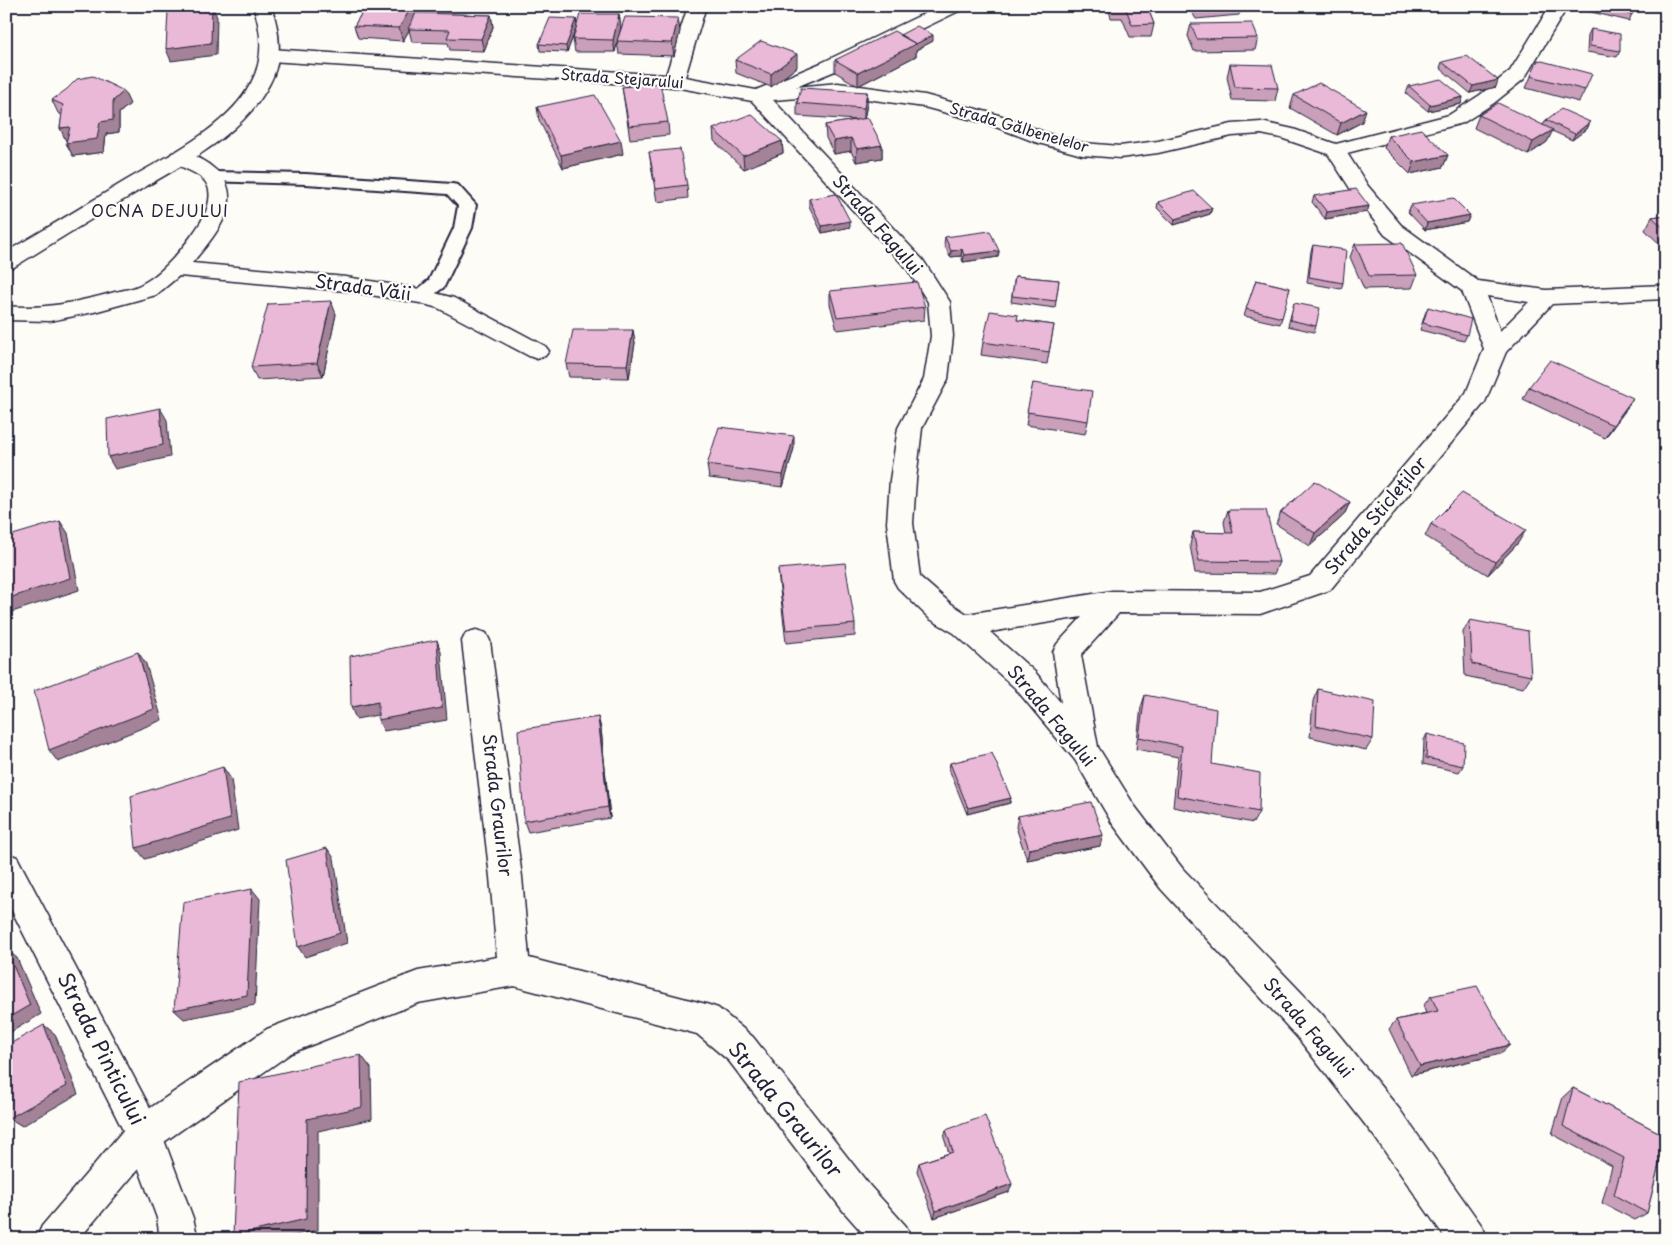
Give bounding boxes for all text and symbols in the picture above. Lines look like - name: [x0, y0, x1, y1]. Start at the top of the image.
- street label: Strada Stejarului: [560, 62, 684, 93]
- street label: Strada Gălbenelelor: [947, 96, 1092, 157]
- street label: Strada Fagului: [827, 168, 930, 280]
- district label: OCNA DEJULUI: [91, 198, 229, 222]
- street label: Strada Văii: [313, 266, 413, 307]
- street label: Strada Sticleților: [1317, 449, 1433, 580]
- street label: Strada Fagului: [1001, 658, 1103, 772]
- street label: Strada Graurilor: [476, 732, 521, 878]
- street label: Strada Pinticului: [51, 966, 155, 1130]
- street label: Strada Fagului: [1258, 971, 1361, 1083]
- street label: Strada Graurilor: [721, 1034, 852, 1184]

